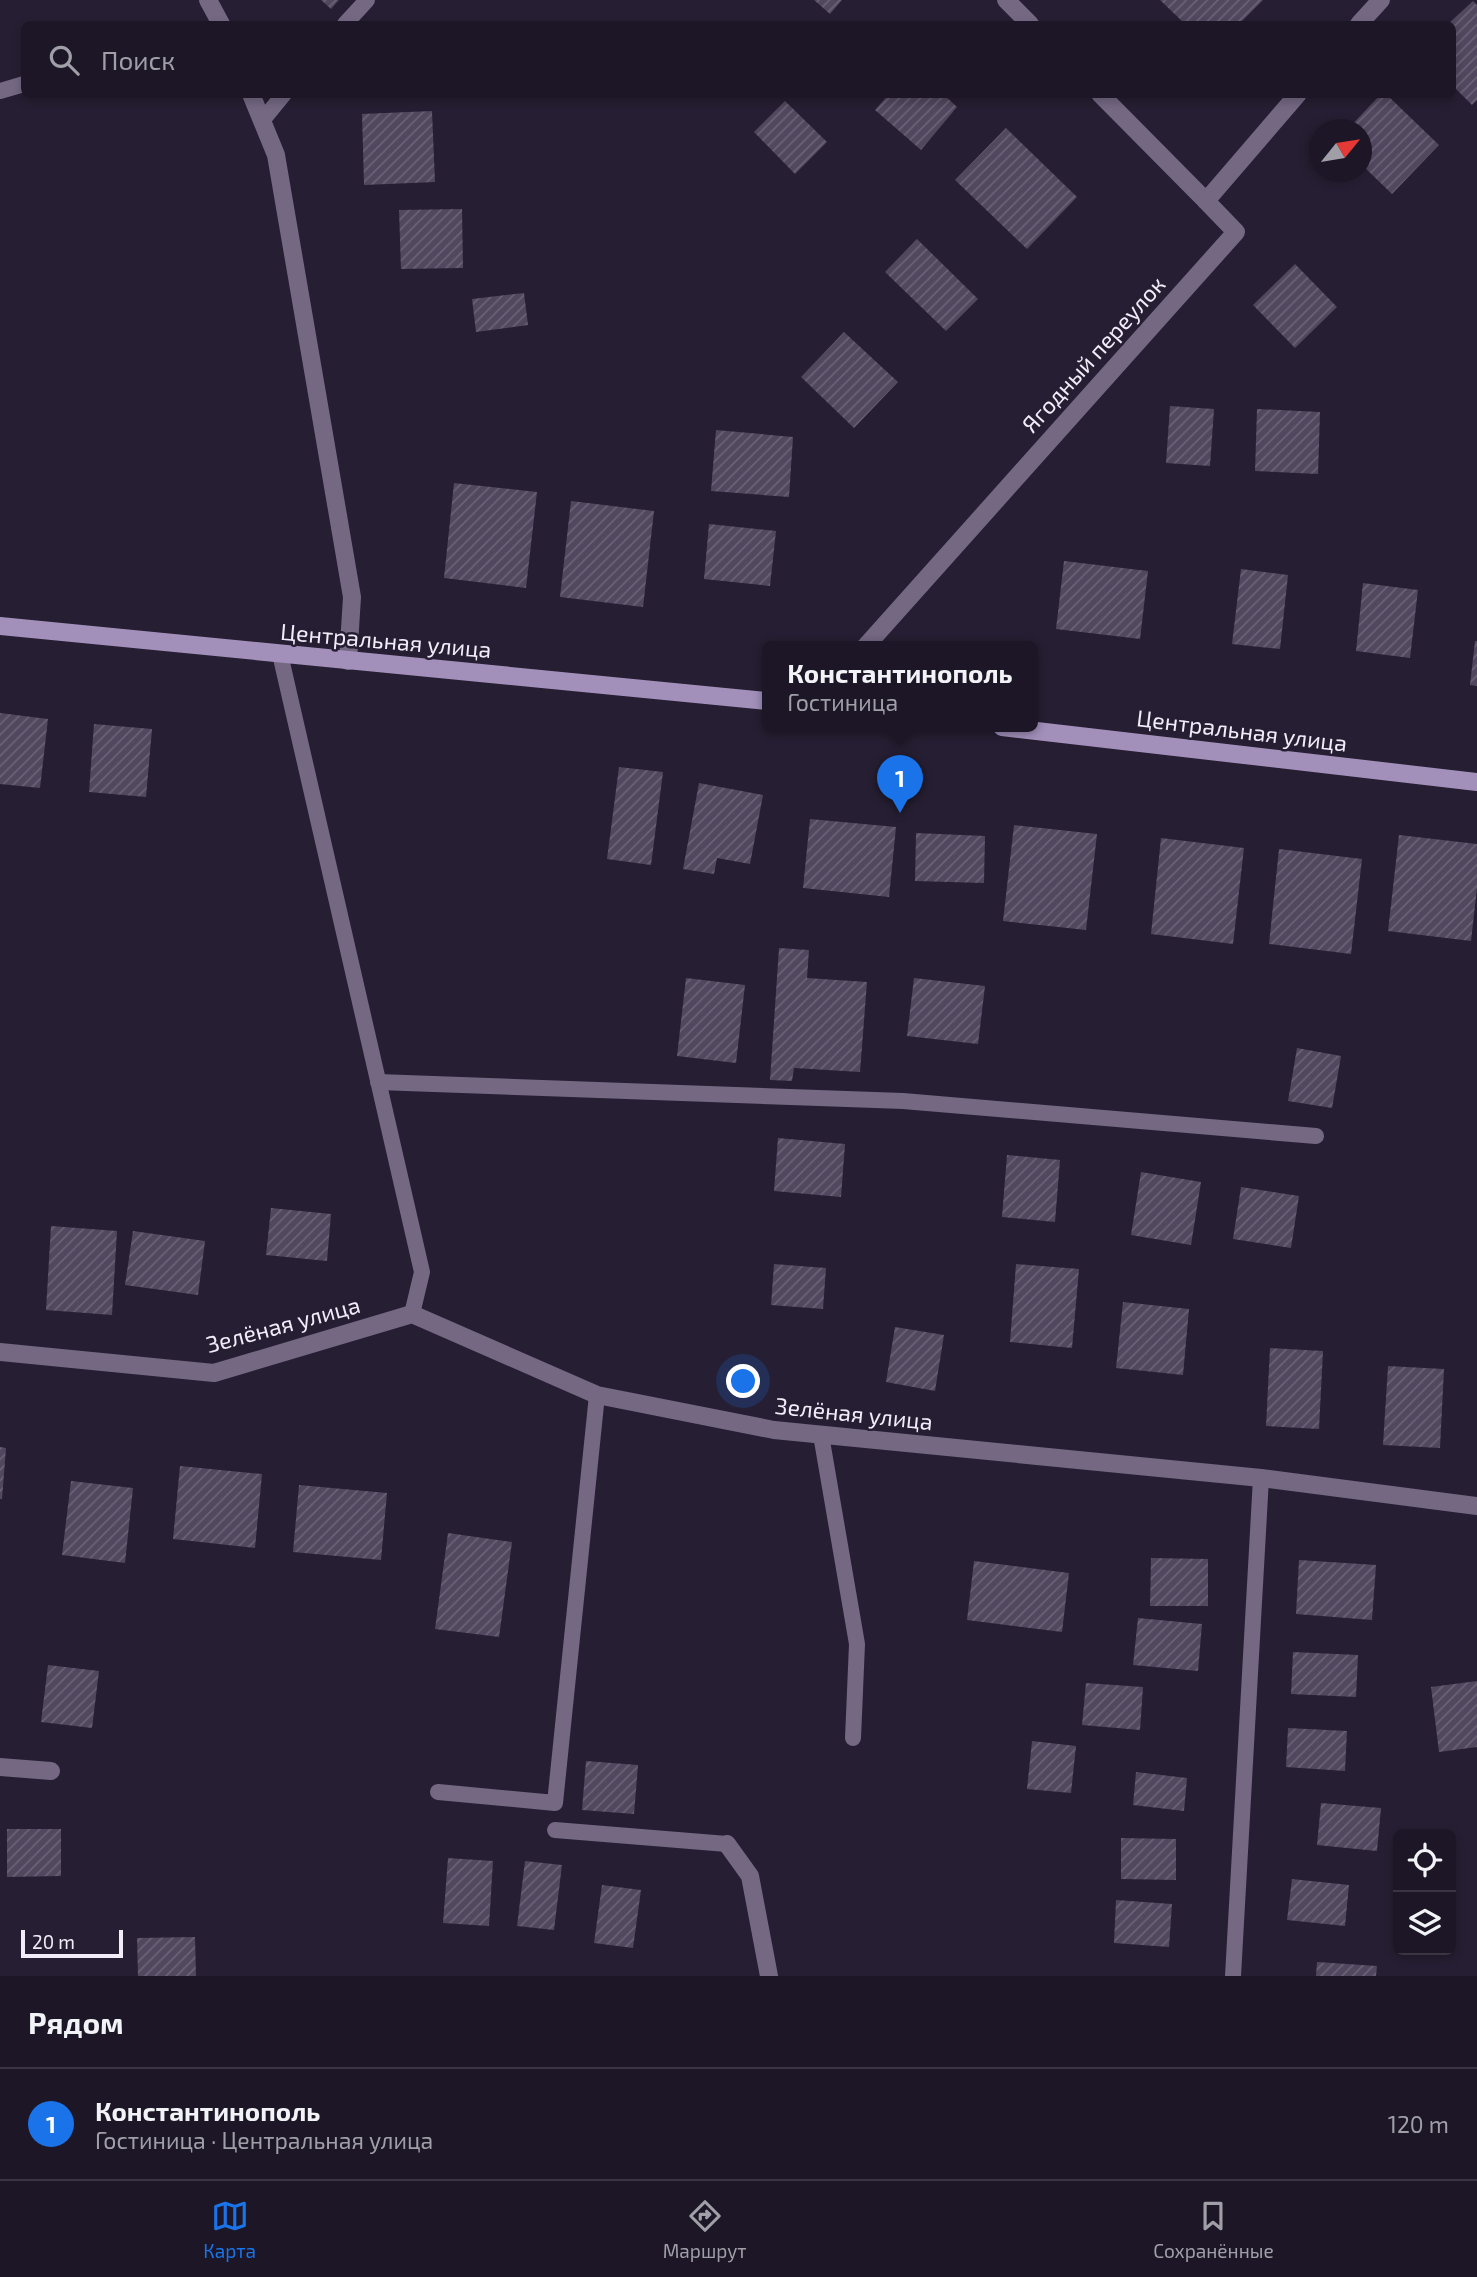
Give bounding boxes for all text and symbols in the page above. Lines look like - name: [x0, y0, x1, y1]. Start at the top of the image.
- search box: [21, 21, 1456, 98]
- icon: search: [45, 41, 83, 79]
- text: Поиск: [101, 44, 175, 75]
- north arrow: [1309, 119, 1372, 182]
- street label: Ягодный переулок: [1015, 270, 1171, 439]
- street label: Центральная улица: [279, 617, 493, 664]
- popup: [762, 641, 1038, 732]
- text: Константинополь: [787, 657, 1013, 688]
- text: Гостиница: [787, 688, 898, 716]
- street label: Центральная улица: [1135, 703, 1349, 758]
- pin: 1: [877, 755, 923, 813]
- street label: Зелёная улица: [203, 1290, 363, 1359]
- your location: [726, 1364, 760, 1398]
- street label: Зелёная улица: [774, 1391, 934, 1436]
- map controls: [1393, 1829, 1456, 1955]
- button: locate: [1393, 1829, 1456, 1892]
- button: layers: [1393, 1892, 1456, 1955]
- scale bar: [21, 1927, 122, 1959]
- text: 20 m: [32, 1930, 75, 1953]
- text: Рядом: [28, 2004, 124, 2040]
- text: Константинополь: [95, 2095, 320, 2126]
- text: 1: [46, 2110, 56, 2138]
- text: 120 m: [1388, 2110, 1449, 2138]
- text: Гостиница · Центральная улица: [95, 2126, 433, 2154]
- tab: Карта: [203, 2197, 256, 2262]
- tab: Маршрут: [663, 2197, 747, 2262]
- tab: Сохранённые: [1153, 2197, 1274, 2262]

